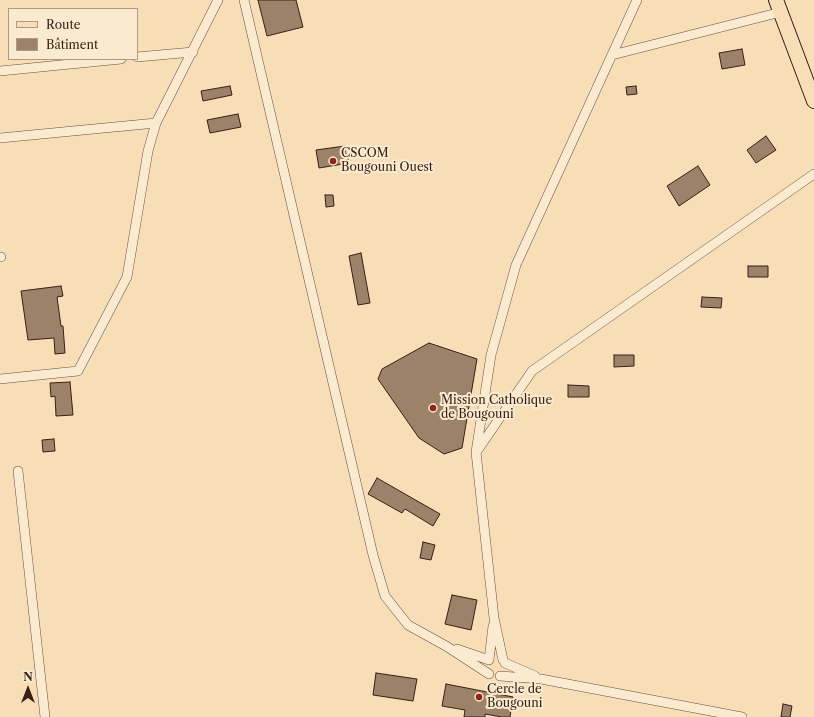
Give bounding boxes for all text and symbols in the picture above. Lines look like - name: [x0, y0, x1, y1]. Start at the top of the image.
- legend: [8, 8, 138, 60]
- text: Route: [46, 17, 80, 32]
- text: Bâtiment: [46, 37, 98, 52]
- place label: CSCOM Bougouni Ouest: [341, 147, 433, 175]
- marker: CSCOM Bougouni Ouest: [328, 156, 338, 166]
- place label: Mission Catholique de Bougouni: [441, 394, 552, 422]
- marker: Mission Catholique de Bougouni: [428, 403, 438, 413]
- north arrow: [8, 669, 48, 709]
- text: N: [23, 670, 33, 684]
- place label: Cercle de Bougouni: [487, 683, 542, 711]
- marker: Cercle de Bougouni: [474, 692, 484, 702]

